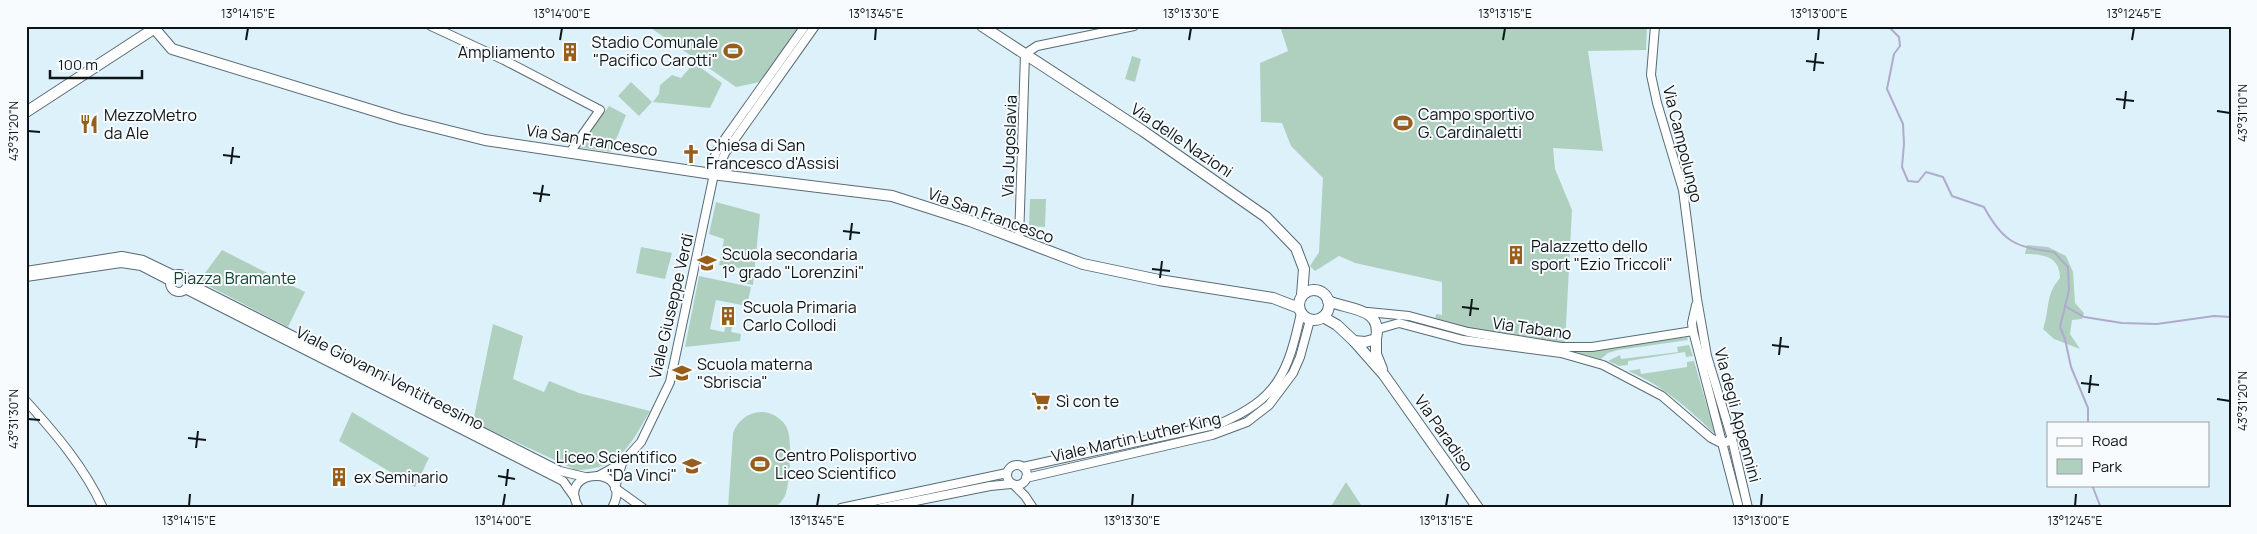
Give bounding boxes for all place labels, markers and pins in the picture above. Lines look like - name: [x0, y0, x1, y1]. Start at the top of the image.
- place label: Stadio Comunale "Pacifico Carotti": [591, 31, 718, 71]
- sports icon: Stadio Comunale "Pacifico Carotti": [722, 40, 744, 62]
- place label: Ampliamento: [458, 41, 555, 63]
- building icon: Ampliamento: [559, 41, 581, 63]
- place label: Campo sportivo G. Cardinaletti: [1418, 103, 1535, 143]
- place label: MezzoMetro da Ale: [104, 104, 197, 144]
- sports icon: Campo sportivo G. Cardinaletti: [1392, 112, 1414, 134]
- restaurant icon: MezzoMetro da Ale: [78, 113, 100, 135]
- place label: Chiesa di San Francesco d'Assisi: [706, 134, 839, 174]
- church icon: Chiesa di San Francesco d'Assisi: [680, 143, 702, 165]
- place label: Palazzetto dello sport "Ezio Triccoli": [1531, 235, 1673, 275]
- place label: Scuola secondaria 1° grado "Lorenzini": [722, 243, 864, 283]
- building icon: Palazzetto dello sport "Ezio Triccoli": [1505, 244, 1527, 266]
- school or university icon: Scuola secondaria 1° grado "Lorenzini": [696, 252, 718, 274]
- place label: Scuola Primaria Carlo Collodi: [743, 296, 857, 336]
- building icon: Scuola Primaria Carlo Collodi: [717, 305, 739, 327]
- place label: Scuola materna "Sbriscia": [697, 353, 813, 393]
- school or university icon: Scuola materna "Sbriscia": [671, 362, 693, 384]
- supermarket icon: Sì con te: [1030, 390, 1052, 412]
- place label: Sì con te: [1056, 390, 1119, 412]
- place label: Centro Polisportivo Liceo Scientifico: [775, 444, 917, 484]
- place label: Liceo Scientifico "Da Vinci": [556, 446, 677, 486]
- sports icon: Centro Polisportivo Liceo Scientifico: [749, 453, 771, 475]
- school or university icon: Liceo Scientifico "Da Vinci": [681, 455, 703, 477]
- building icon: ex Seminario: [328, 466, 350, 488]
- place label: ex Seminario: [354, 466, 448, 488]

